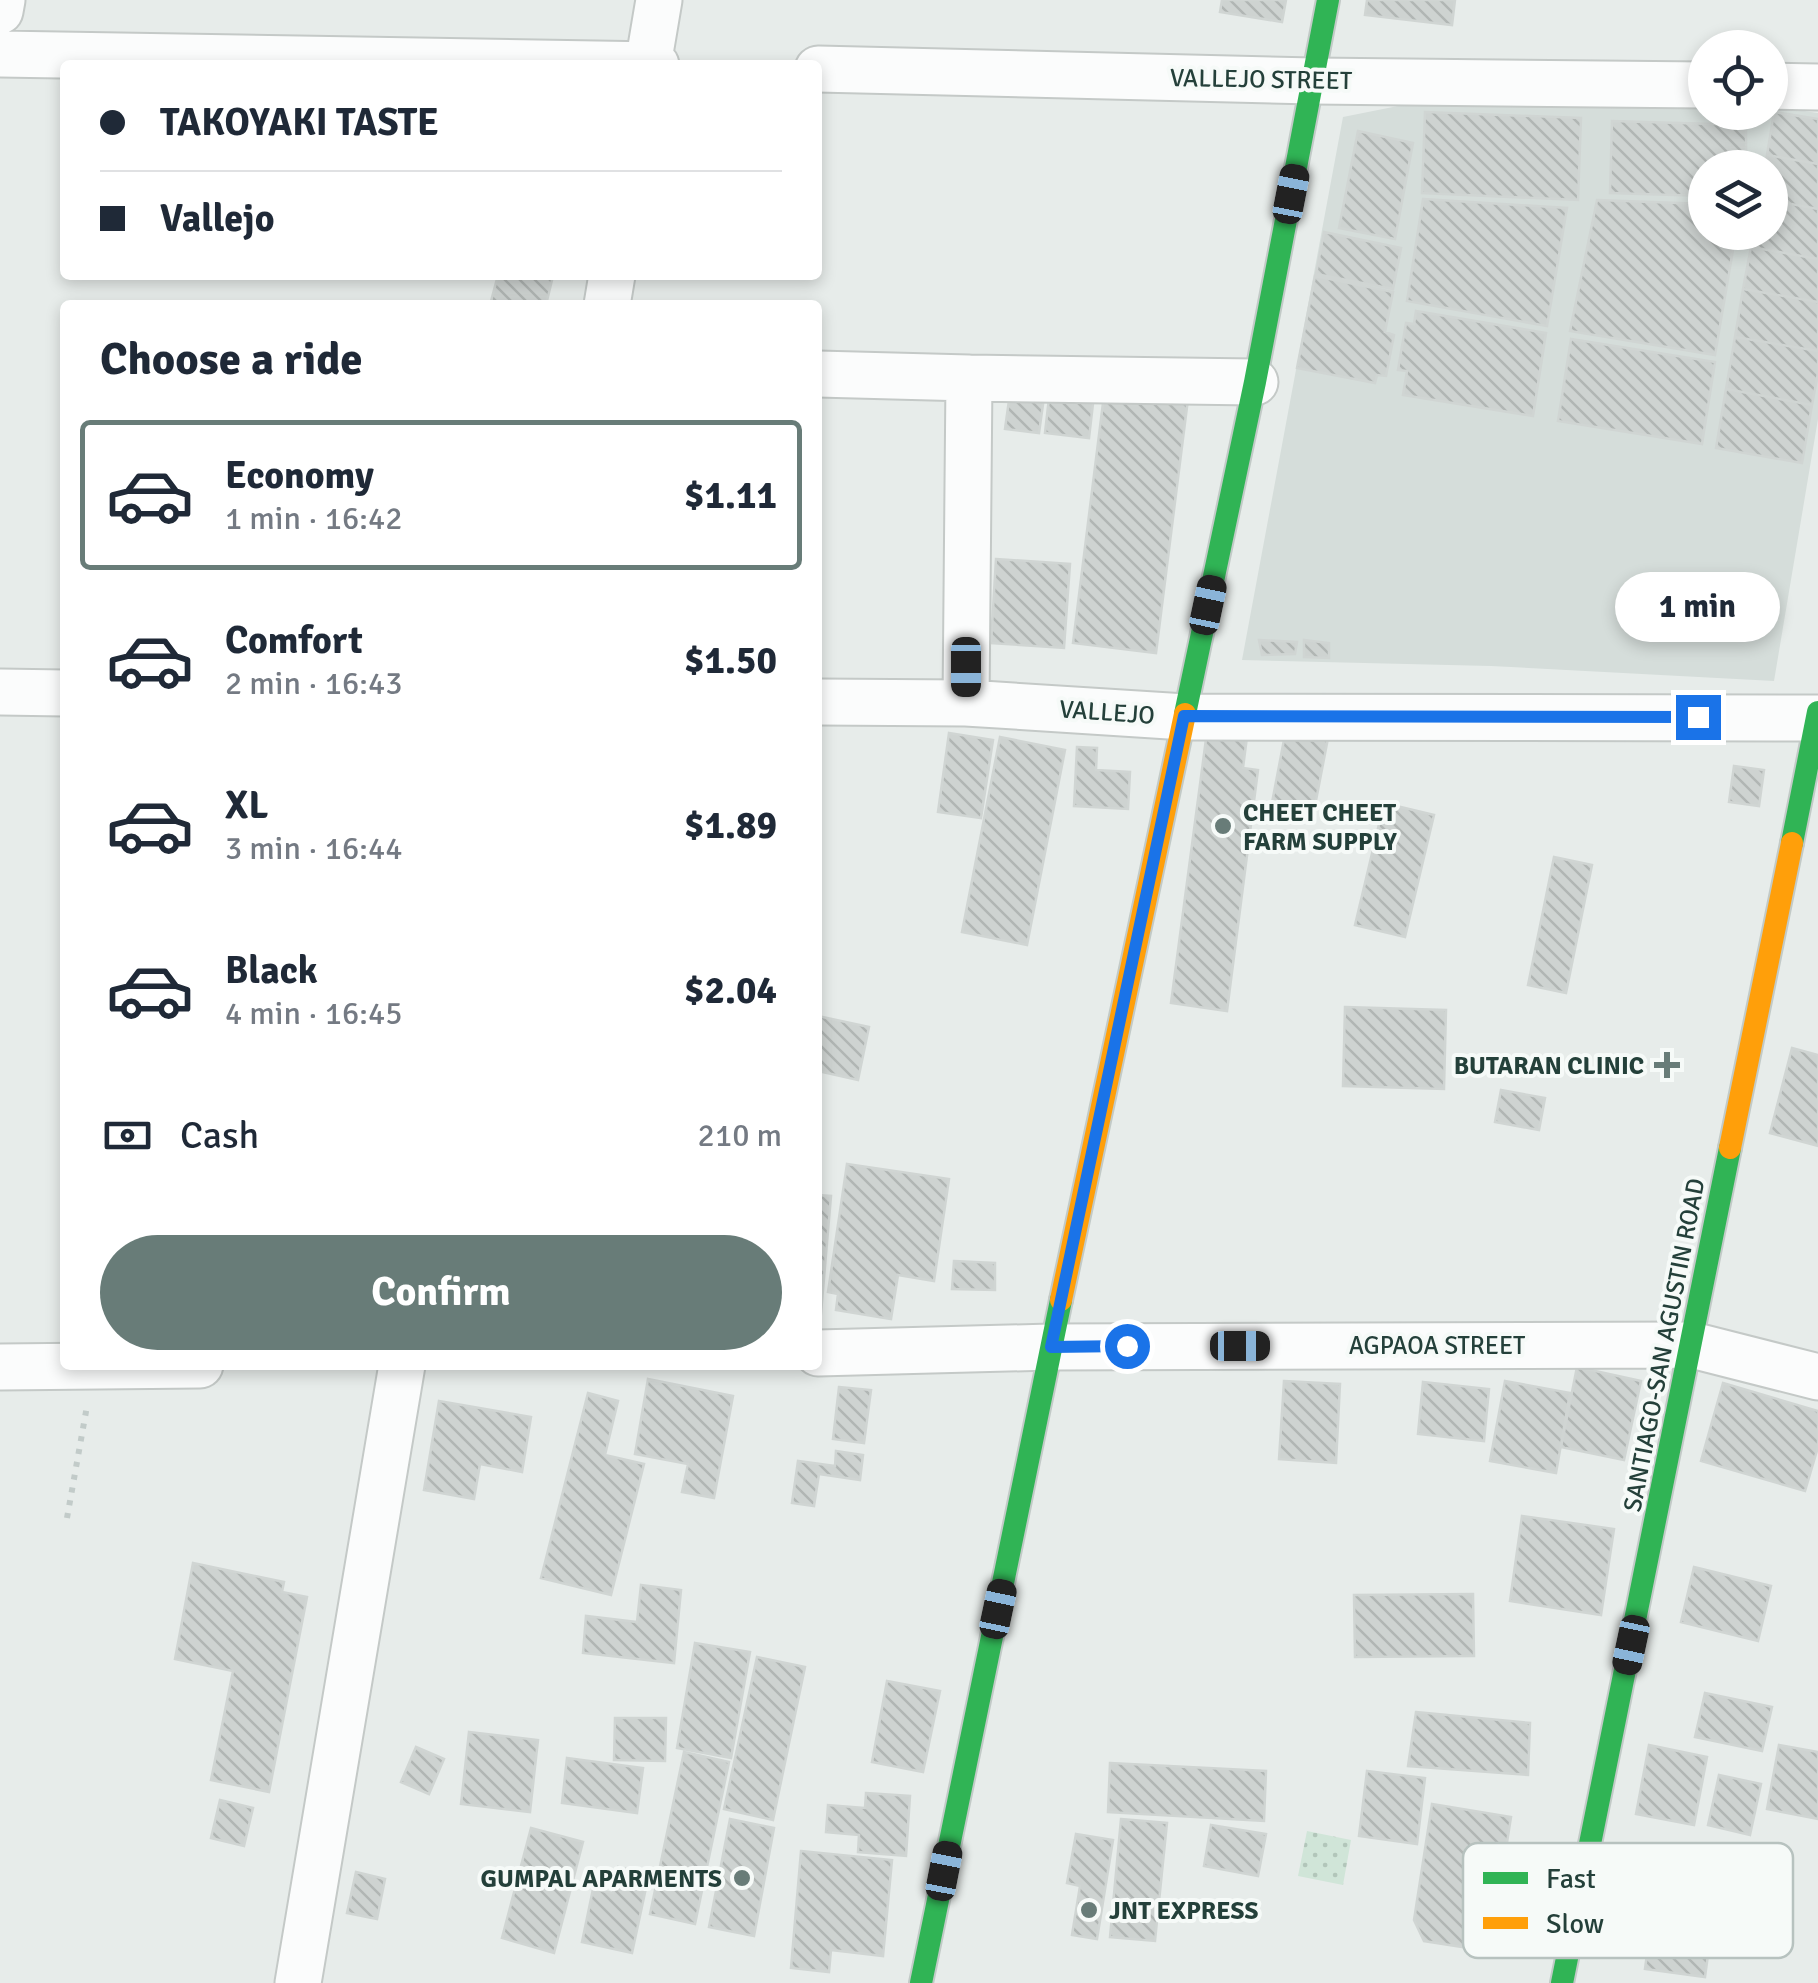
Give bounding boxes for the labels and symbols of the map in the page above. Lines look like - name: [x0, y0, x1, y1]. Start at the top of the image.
- street label: VALLEJO STREET: [1170, 62, 1353, 96]
- car: [1271, 162, 1311, 226]
- callout: 1 min: [1616, 572, 1780, 642]
- car: [1187, 573, 1229, 637]
- car: [951, 637, 981, 697]
- street label: VALLEJO: [1058, 693, 1156, 731]
- route end: [1676, 695, 1721, 740]
- place label: CHEET CHEET FARM SUPPLY: [1243, 797, 1397, 857]
- marker: CHEET CHEET FARM SUPPLY: [1212, 815, 1234, 837]
- place label: BUTARAN CLINIC: [1454, 1050, 1644, 1081]
- marker: BUTARAN CLINIC: [1654, 1052, 1680, 1078]
- street label: SANTIAGO-SAN AGUSTIN ROAD: [1616, 1176, 1712, 1514]
- route start: [1105, 1324, 1150, 1369]
- street label: AGPAOA STREET: [1349, 1330, 1526, 1361]
- car: [1210, 1331, 1270, 1361]
- car: [977, 1577, 1019, 1641]
- car: [1610, 1613, 1652, 1677]
- car: [924, 1839, 964, 1903]
- legend: [1463, 1843, 1793, 1958]
- text: Fast: [1546, 1862, 1596, 1896]
- place label: GUMPAL APARMENTS: [481, 1863, 722, 1894]
- marker: GUMPAL APARMENTS: [731, 1867, 753, 1889]
- place label: JNT EXPRESS: [1109, 1895, 1258, 1926]
- marker: JNT EXPRESS: [1078, 1899, 1100, 1921]
- text: Slow: [1546, 1907, 1604, 1941]

